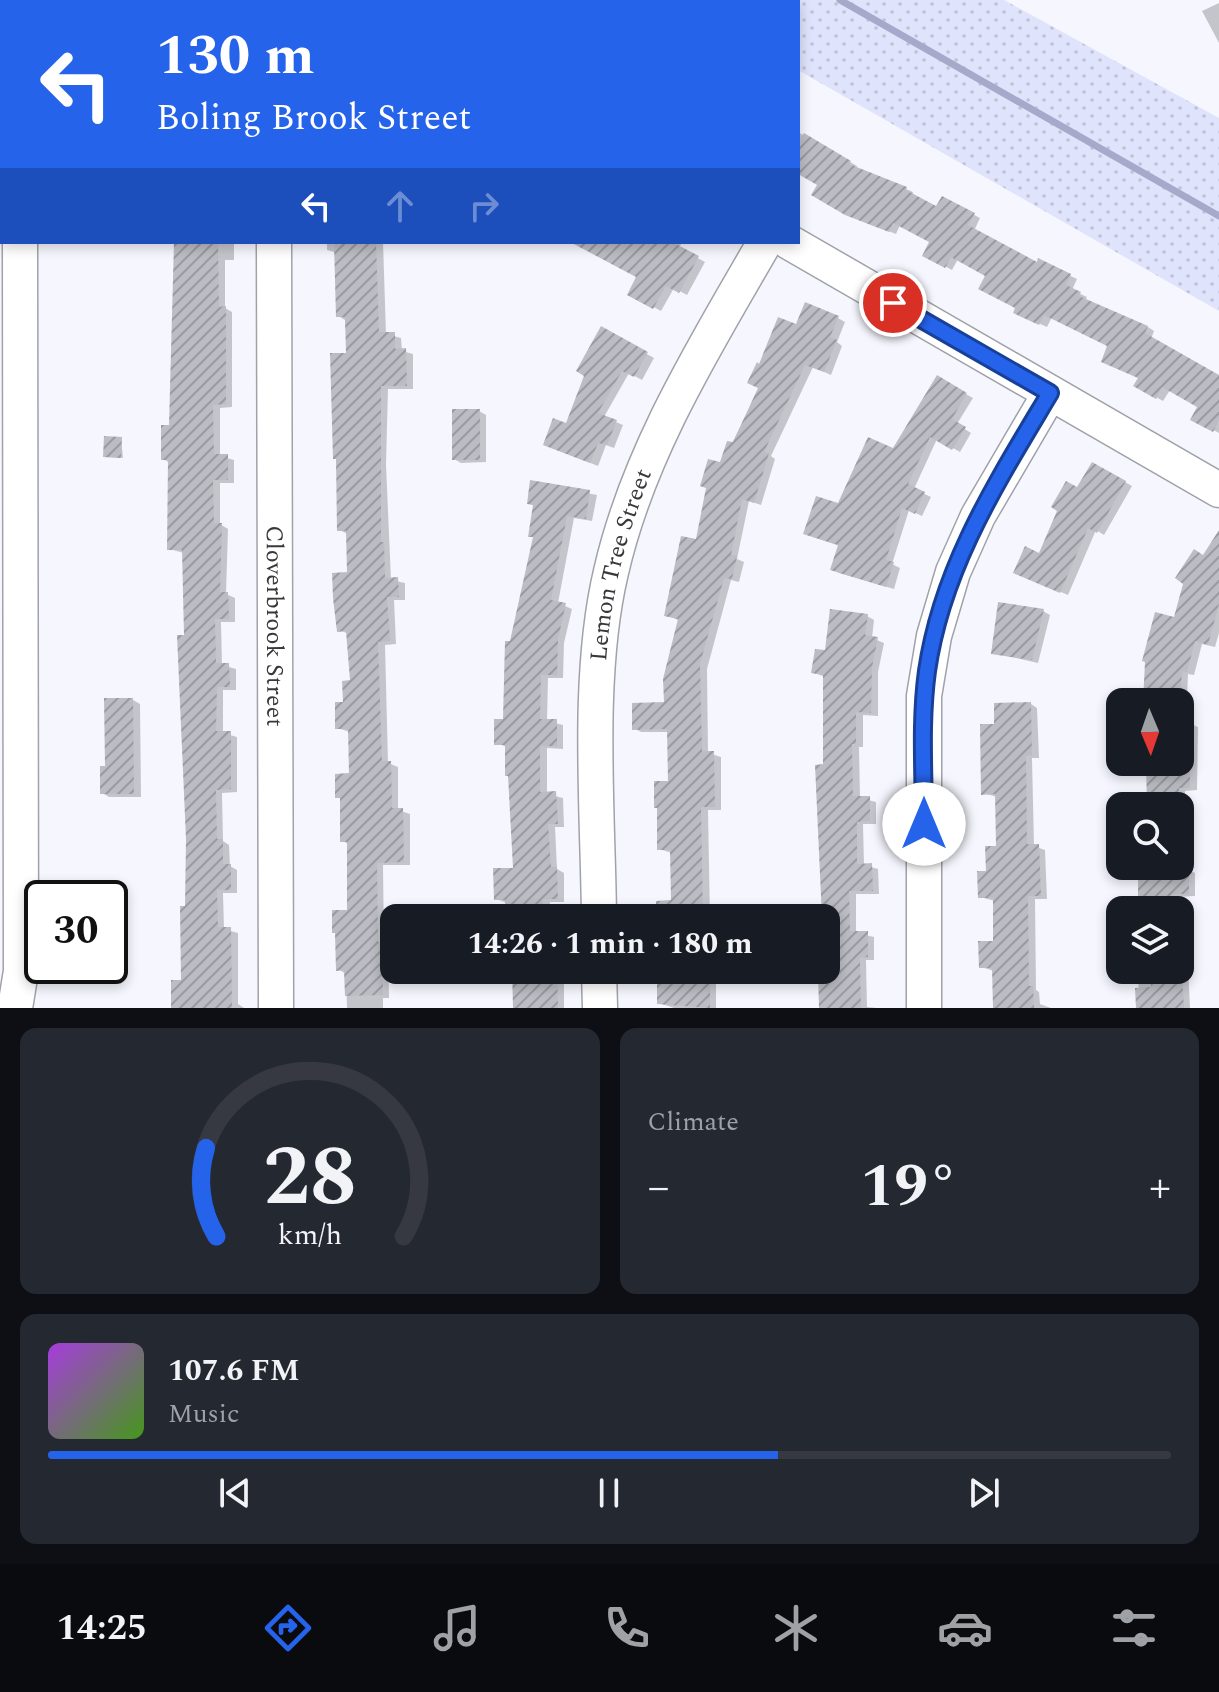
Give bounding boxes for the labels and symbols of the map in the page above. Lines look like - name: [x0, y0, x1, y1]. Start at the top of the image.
- pin: [859, 269, 927, 337]
- street label: Lemon Tree Street: [581, 463, 662, 662]
- street label: Cloverbrook Street: [256, 525, 292, 727]
- north arrow: [1106, 688, 1194, 776]
- position arrow: [882, 782, 966, 866]
- speed limit sign: 30: [24, 880, 128, 984]

